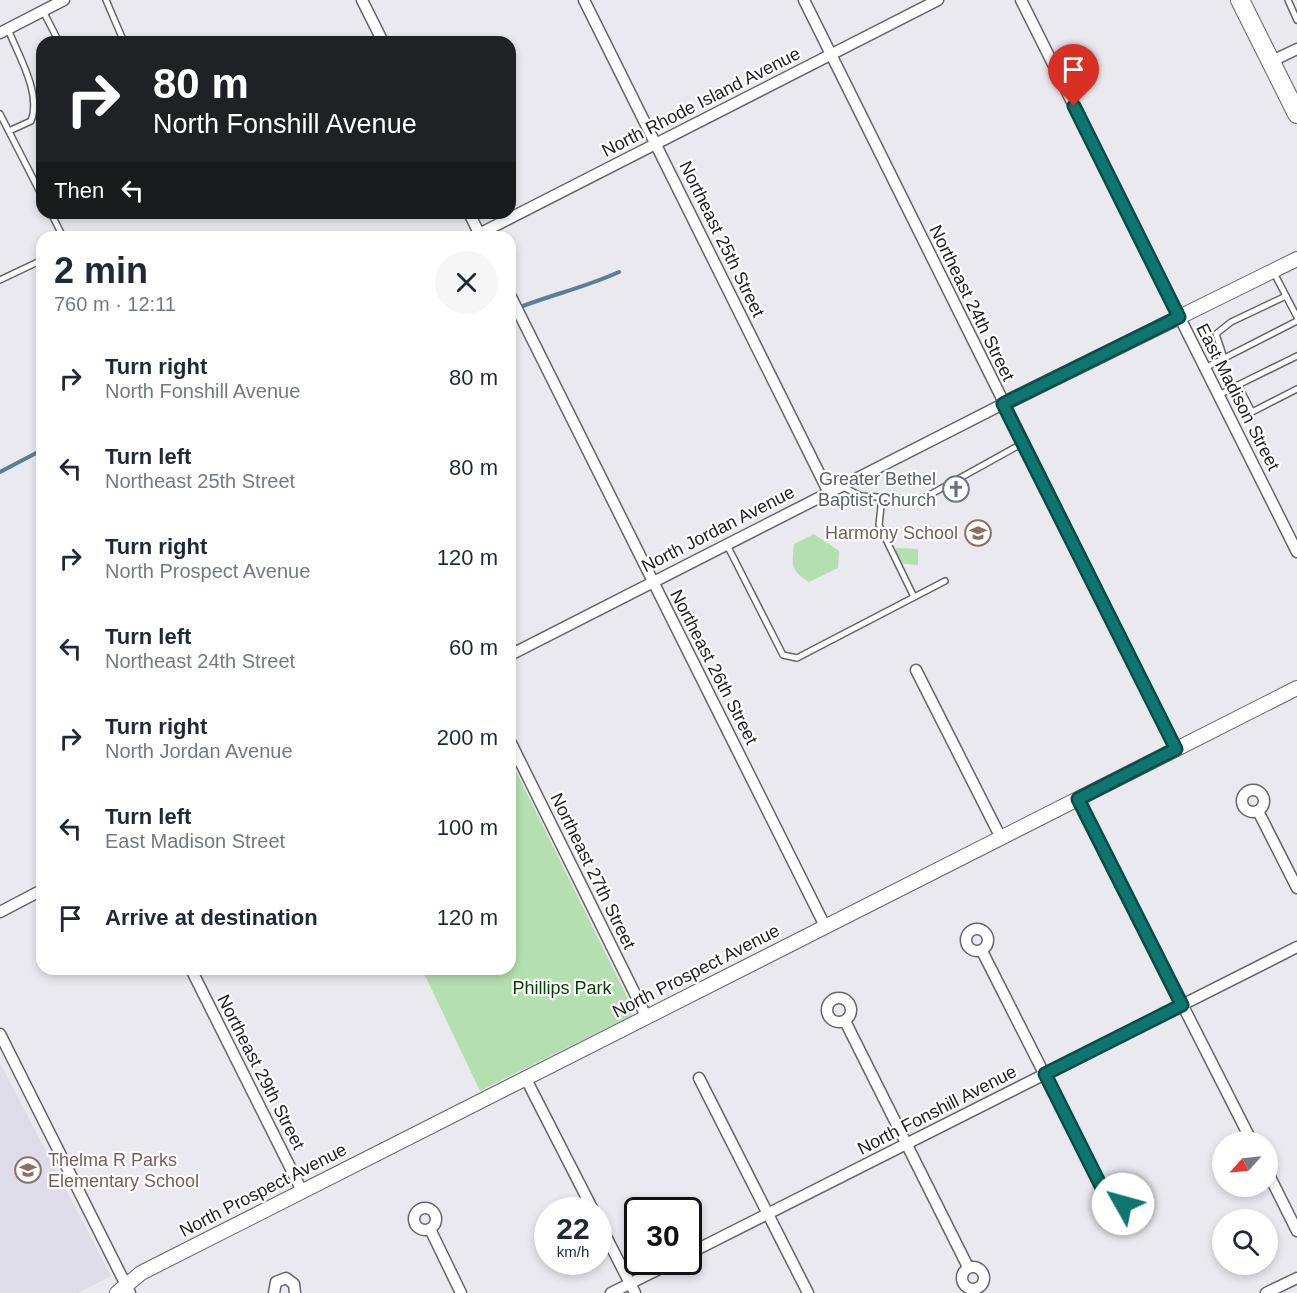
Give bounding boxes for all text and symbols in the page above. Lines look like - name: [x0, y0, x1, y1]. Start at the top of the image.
- street label: North Rhode Island Avenue: [599, 43, 803, 161]
- pin: [1048, 44, 1099, 106]
- icon: arrive: [1057, 53, 1090, 86]
- icon: right: [54, 60, 132, 138]
- text: 80 m: [153, 60, 249, 107]
- text: North Fonshill Avenue: [153, 109, 417, 139]
- street label: Northeast 25th Street: [676, 158, 768, 320]
- icon: left: [116, 174, 149, 207]
- text: Then: [54, 178, 104, 203]
- street label: Northeast 24th Street: [926, 222, 1018, 384]
- text: 2 min: [54, 250, 148, 291]
- button: close: [435, 251, 498, 314]
- text: 760 m · 12:11: [54, 293, 176, 315]
- street label: East Madison Street: [1192, 320, 1284, 474]
- text: Turn right: [105, 354, 207, 379]
- icon: right: [54, 362, 87, 395]
- text: 80 m: [449, 365, 498, 390]
- text: North Fonshill Avenue: [105, 380, 300, 402]
- text: Turn left: [105, 444, 191, 469]
- icon: left: [54, 452, 87, 485]
- text: 80 m: [449, 455, 498, 480]
- place label: Greater Bethel Baptist Church: [818, 469, 936, 510]
- text: Northeast 25th Street: [105, 470, 295, 492]
- church icon: Greater Bethel Baptist Church: [941, 474, 971, 504]
- street label: North Jordan Avenue: [638, 482, 798, 576]
- school or university icon: Harmony School: [963, 518, 993, 548]
- place label: Harmony School: [825, 523, 958, 543]
- text: Turn right: [105, 534, 207, 559]
- icon: right: [54, 542, 87, 575]
- text: 120 m: [437, 545, 498, 570]
- text: North Prospect Avenue: [105, 560, 310, 582]
- street label: Northeast 26th Street: [666, 586, 762, 748]
- text: Turn left: [105, 624, 191, 649]
- icon: left: [54, 632, 87, 665]
- text: 60 m: [449, 635, 498, 660]
- text: Northeast 24th Street: [105, 650, 295, 672]
- text: Turn right: [105, 714, 207, 739]
- icon: right: [54, 722, 87, 755]
- text: 200 m: [437, 725, 498, 750]
- text: North Jordan Avenue: [105, 740, 293, 762]
- street label: Northeast 27th Street: [547, 790, 639, 952]
- text: Turn left: [105, 804, 191, 829]
- icon: left: [54, 812, 87, 845]
- text: 100 m: [437, 815, 498, 840]
- text: East Madison Street: [105, 830, 285, 852]
- icon: arrive: [54, 902, 87, 935]
- text: Arrive at destination: [105, 905, 318, 930]
- text: 120 m: [437, 905, 498, 930]
- street label: North Prospect Avenue: [609, 920, 783, 1022]
- park label: Phillips Park: [512, 978, 613, 998]
- street label: Northeast 29th Street: [213, 991, 309, 1153]
- street label: North Fonshill Avenue: [854, 1061, 1020, 1159]
- north arrow: [1212, 1131, 1278, 1197]
- map controls: [1212, 1131, 1278, 1275]
- street label: North Prospect Avenue: [176, 1139, 350, 1241]
- place label: Thelma R Parks Elementary School: [48, 1150, 199, 1191]
- school or university icon: Thelma R Parks Elementary School: [13, 1155, 43, 1185]
- position arrow: [1091, 1172, 1155, 1236]
- speed limit sign: 30: [624, 1197, 702, 1275]
- button: search: [1212, 1209, 1278, 1275]
- text: 22: [556, 1212, 590, 1245]
- text: km/h: [557, 1243, 589, 1260]

